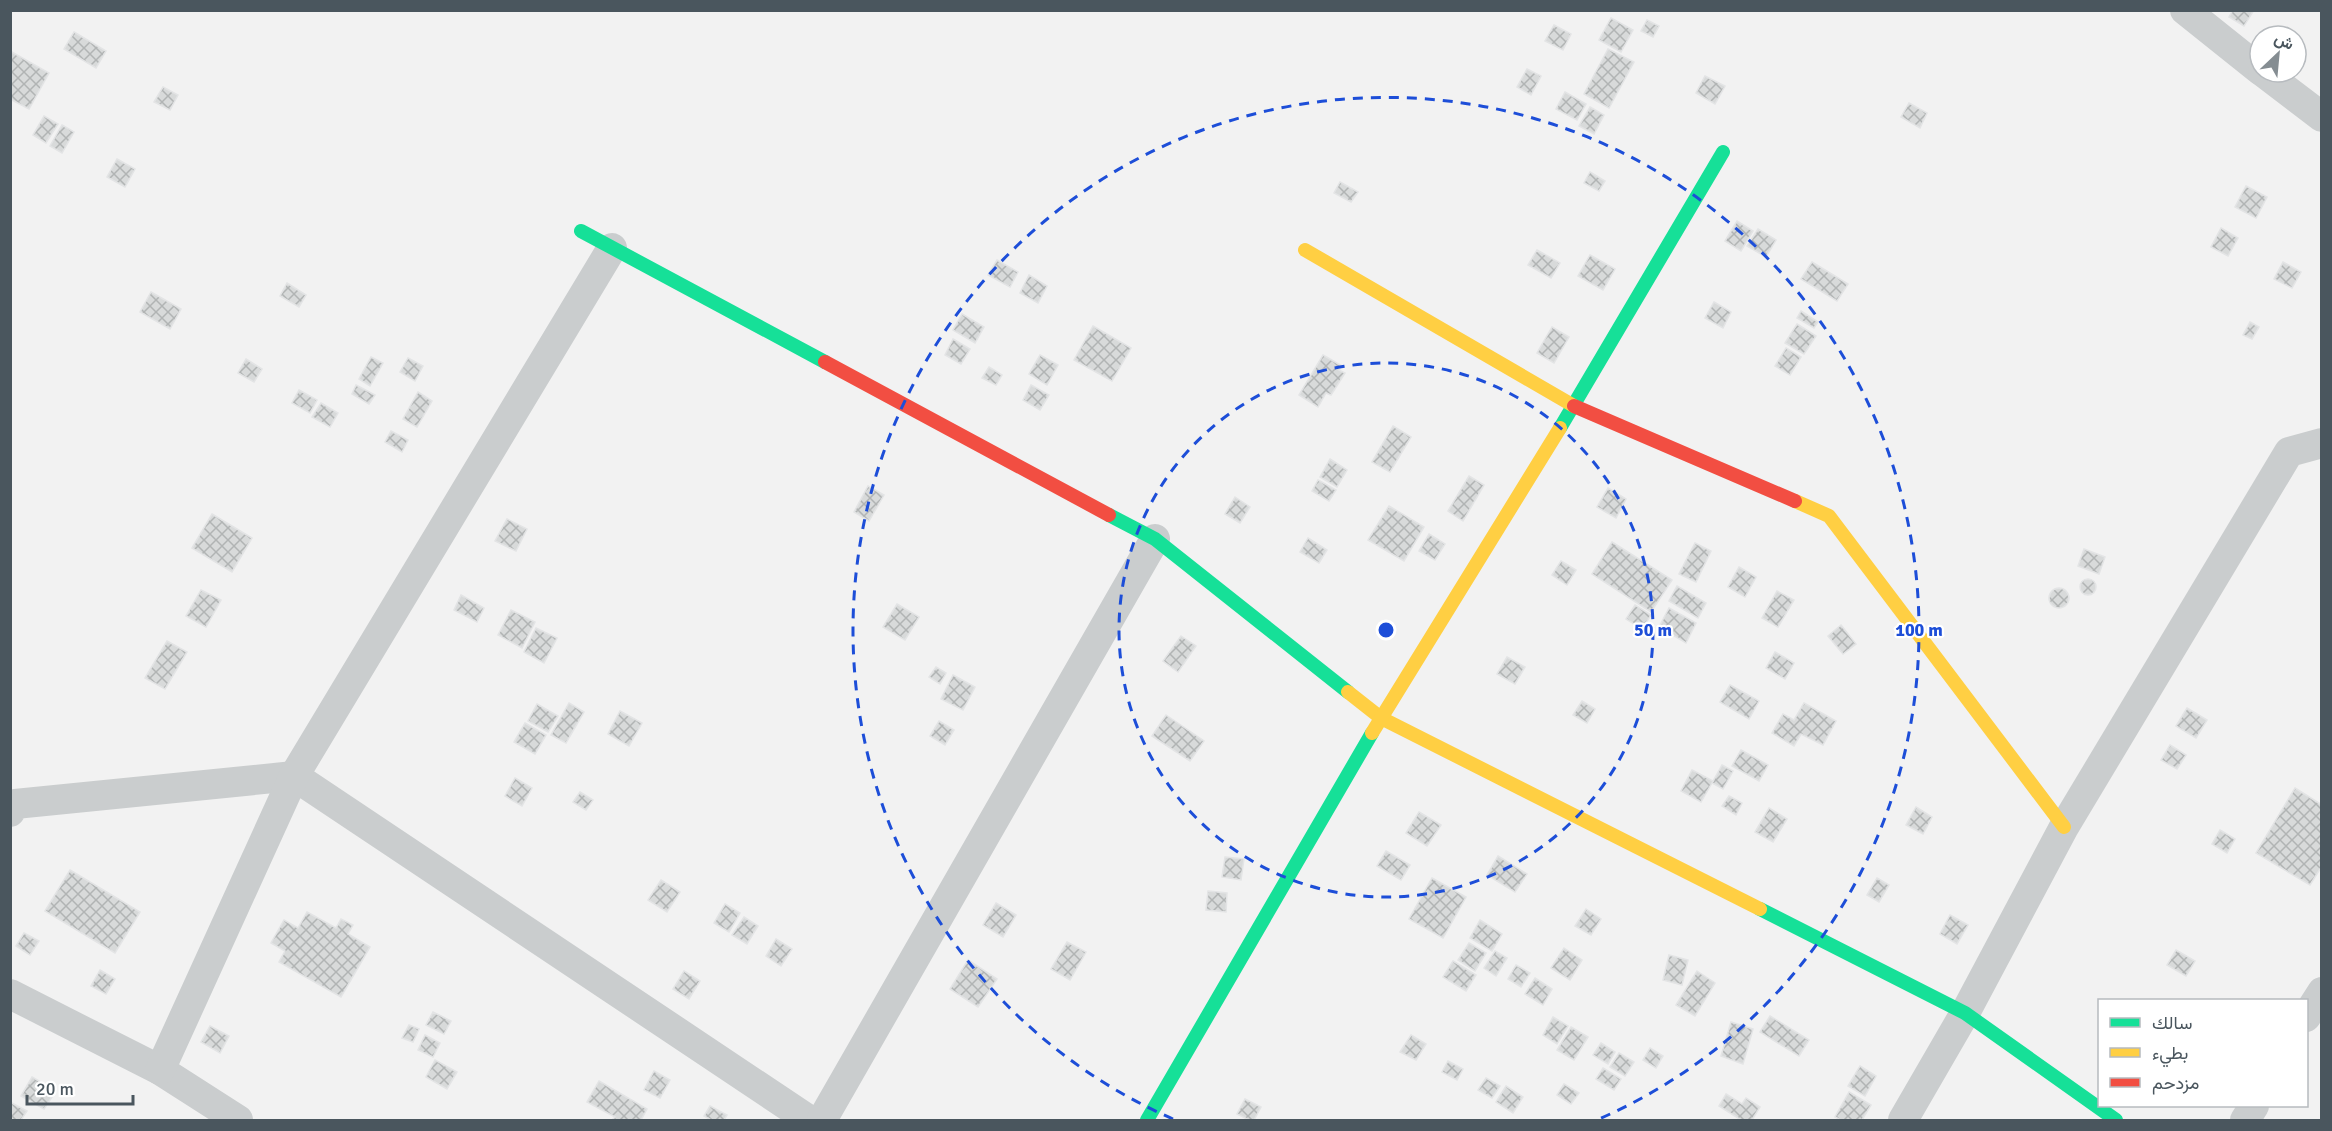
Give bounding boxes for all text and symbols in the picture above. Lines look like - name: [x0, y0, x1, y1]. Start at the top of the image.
- north arrow: [2248, 24, 2308, 84]
- text: ش: [2271, 28, 2297, 55]
- text: 50 m: [1634, 619, 1672, 641]
- text: 100 m: [1895, 619, 1943, 641]
- centre of rings: [1376, 620, 1396, 640]
- legend: [2098, 999, 2308, 1107]
- text: سالك: [2152, 1012, 2192, 1034]
- text: بطيء: [2152, 1042, 2188, 1068]
- scale bar: [27, 1068, 134, 1106]
- text: مزدحم: [2152, 1072, 2199, 1095]
- text: 20 m: [36, 1078, 74, 1100]

